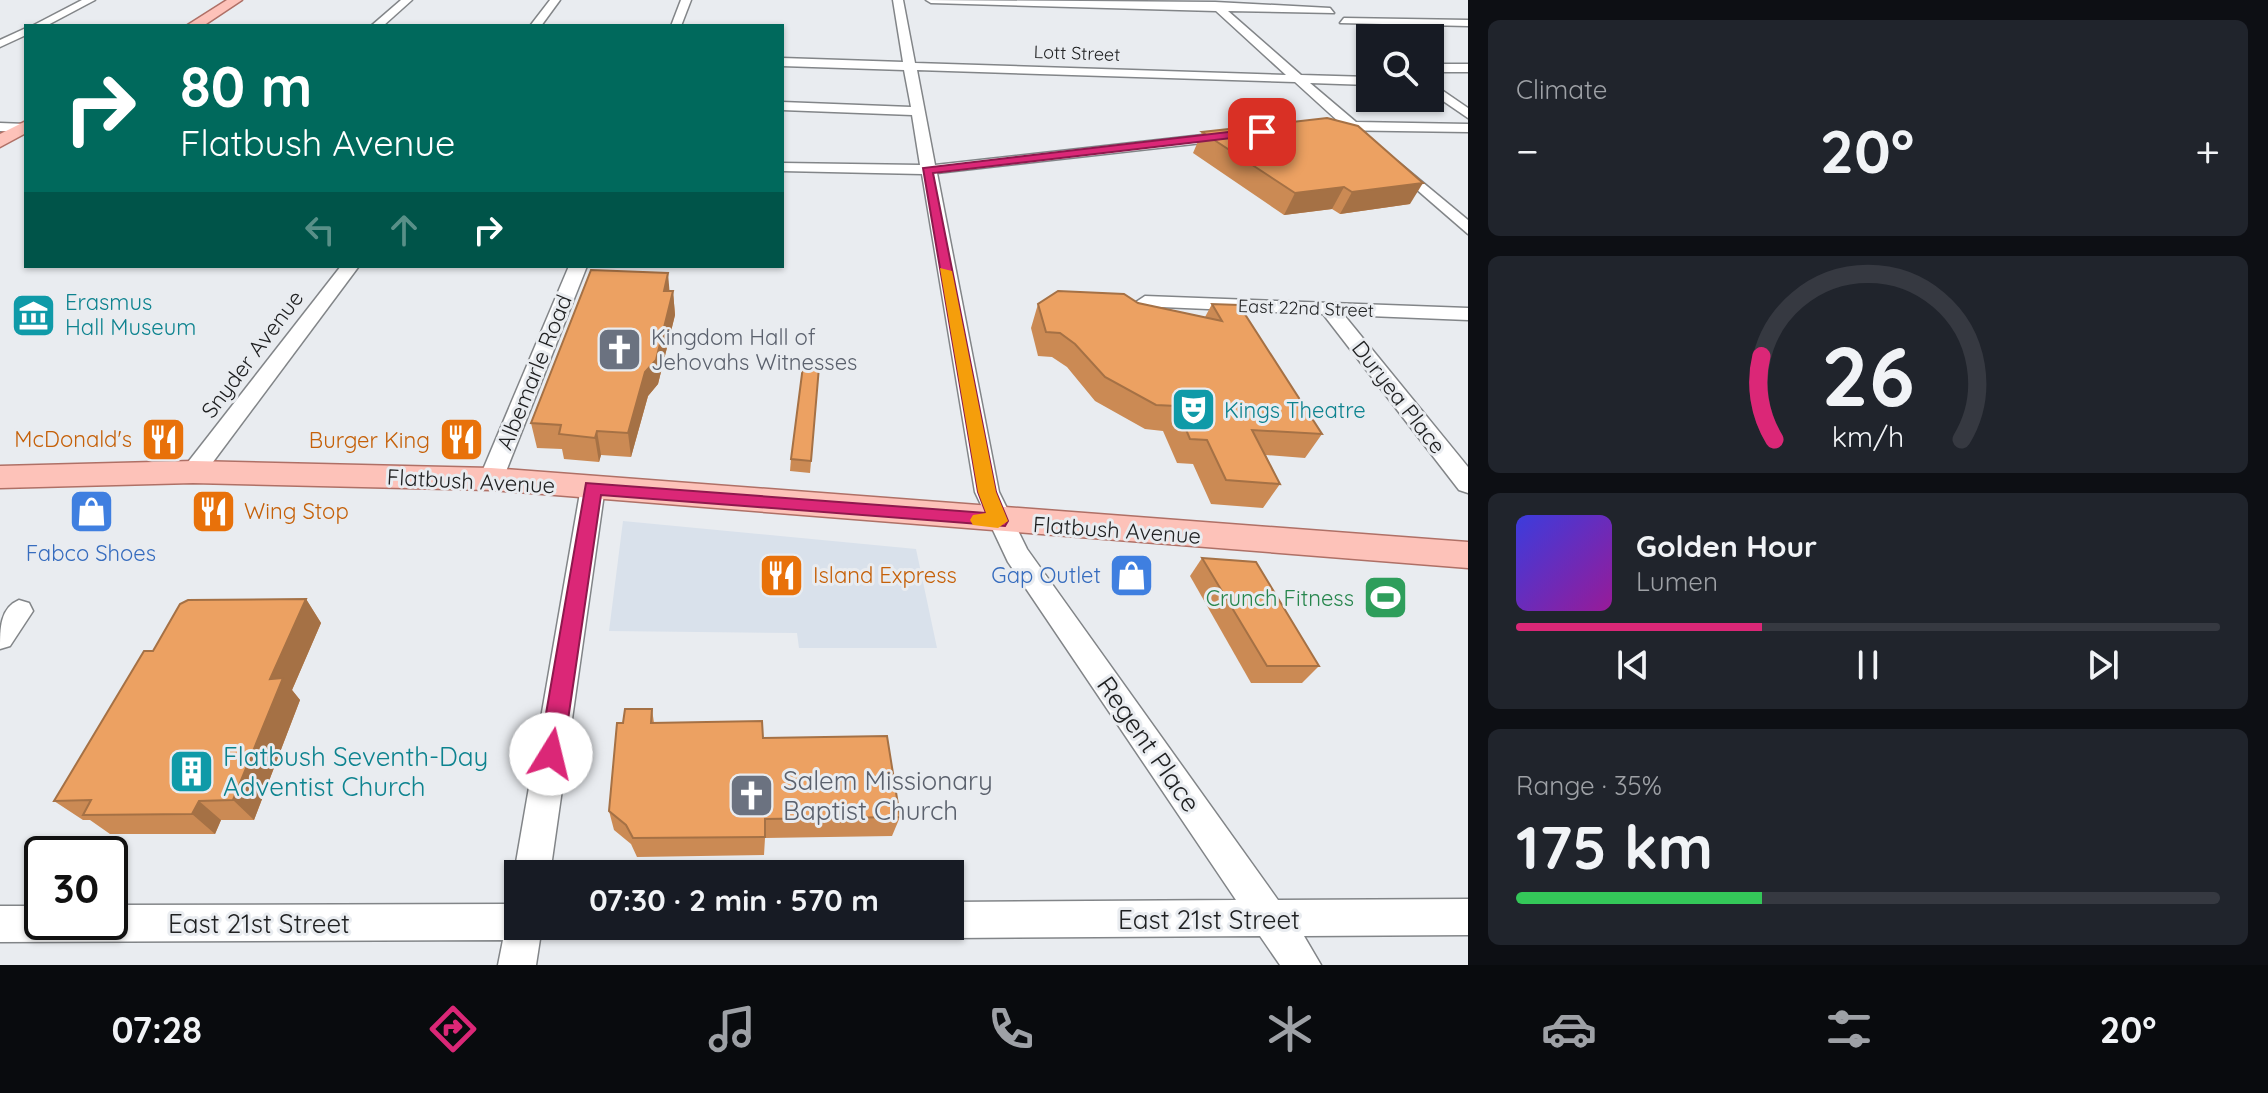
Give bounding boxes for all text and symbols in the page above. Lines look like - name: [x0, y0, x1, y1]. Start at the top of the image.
- map controls: [1356, 24, 1444, 112]
- button: search: [1356, 24, 1444, 112]
- street label: Lott Street: [1033, 40, 1121, 66]
- text: 80 m: [180, 51, 312, 121]
- icon: right: [48, 56, 152, 160]
- text: Climate: [1516, 73, 1607, 106]
- pin: [1228, 98, 1296, 166]
- icon: arrive: [1240, 110, 1284, 154]
- text: 20°: [1820, 113, 1914, 188]
- text: Flatbush Avenue: [180, 120, 455, 165]
- text: −: [1516, 123, 1539, 178]
- text: +: [2195, 123, 2220, 178]
- icon: left: [298, 208, 342, 252]
- icon: ahead: [382, 208, 426, 252]
- icon: right: [466, 208, 510, 252]
- street label: Snyder Avenue: [195, 285, 309, 423]
- place label: Erasmus Hall Museum: [65, 288, 196, 341]
- street label: Albemarle Road: [490, 290, 578, 454]
- museum icon: Erasmus Hall Museum: [10, 291, 58, 339]
- street label: East 22nd Street: [1238, 294, 1374, 322]
- place label: Kingdom Hall of Jehovahs Witnesses: [651, 323, 857, 376]
- text: 26: [1821, 323, 1915, 427]
- church icon: Kingdom Hall of Jehovahs Witnesses: [596, 326, 644, 374]
- street label: Duryea Place: [1346, 335, 1452, 459]
- theatre icon: Kings Theatre: [1169, 386, 1217, 434]
- place label: Kings Theatre: [1224, 396, 1366, 424]
- restaurant icon: McDonald's: [139, 415, 187, 463]
- restaurant icon: Burger King: [437, 416, 485, 464]
- text: km/h: [1832, 419, 1904, 455]
- place label: McDonald's: [14, 425, 132, 453]
- place label: Burger King: [309, 426, 430, 454]
- street label: Flatbush Avenue: [386, 463, 556, 499]
- restaurant icon: Wing Stop: [189, 487, 237, 535]
- shop icon: Fabco Shoes: [67, 488, 115, 536]
- place label: Wing Stop: [244, 497, 349, 525]
- street label: Flatbush Avenue: [1032, 510, 1202, 550]
- text: Golden Hour: [1636, 527, 1817, 565]
- place label: Fabco Shoes: [26, 539, 156, 567]
- restaurant icon: Island Express: [758, 551, 806, 599]
- shop icon: Gap Outlet: [1108, 551, 1156, 599]
- place label: Island Express: [813, 561, 957, 589]
- place label: Gap Outlet: [991, 561, 1101, 589]
- text: Lumen: [1636, 565, 1718, 598]
- sports icon: Crunch Fitness: [1361, 574, 1409, 622]
- place label: Crunch Fitness: [1206, 584, 1354, 612]
- icon: previous: [1611, 643, 1655, 687]
- icon: pause: [1846, 643, 1890, 687]
- icon: next: [2081, 643, 2125, 687]
- street label: Regent Place: [1090, 670, 1208, 818]
- position arrow: [509, 712, 593, 796]
- place label: Flatbush Seventh-Day Adventist Church: [223, 740, 488, 803]
- building icon: Flatbush Seventh-Day Adventist Church: [168, 747, 216, 795]
- place label: Salem Missionary Baptist Church: [783, 764, 993, 827]
- text: Range · 35%: [1516, 769, 1662, 802]
- church icon: Salem Missionary Baptist Church: [728, 771, 776, 819]
- text: 175 km: [1516, 809, 1713, 884]
- speed limit sign: 30: [24, 836, 128, 940]
- text: 07:30 · 2 min · 570 m: [589, 881, 879, 919]
- street label: East 21st Street: [1118, 903, 1300, 936]
- street label: East 21st Street: [168, 907, 350, 940]
- icon: directions: [425, 1001, 481, 1057]
- icon: music: [704, 1001, 760, 1057]
- icon: phone: [983, 1001, 1039, 1057]
- icon: climate: [1262, 1001, 1318, 1057]
- icon: car: [1541, 1001, 1597, 1057]
- icon: filters: [1821, 1001, 1877, 1057]
- text: 07:28: [112, 1007, 202, 1052]
- text: 20°: [2100, 1007, 2156, 1052]

